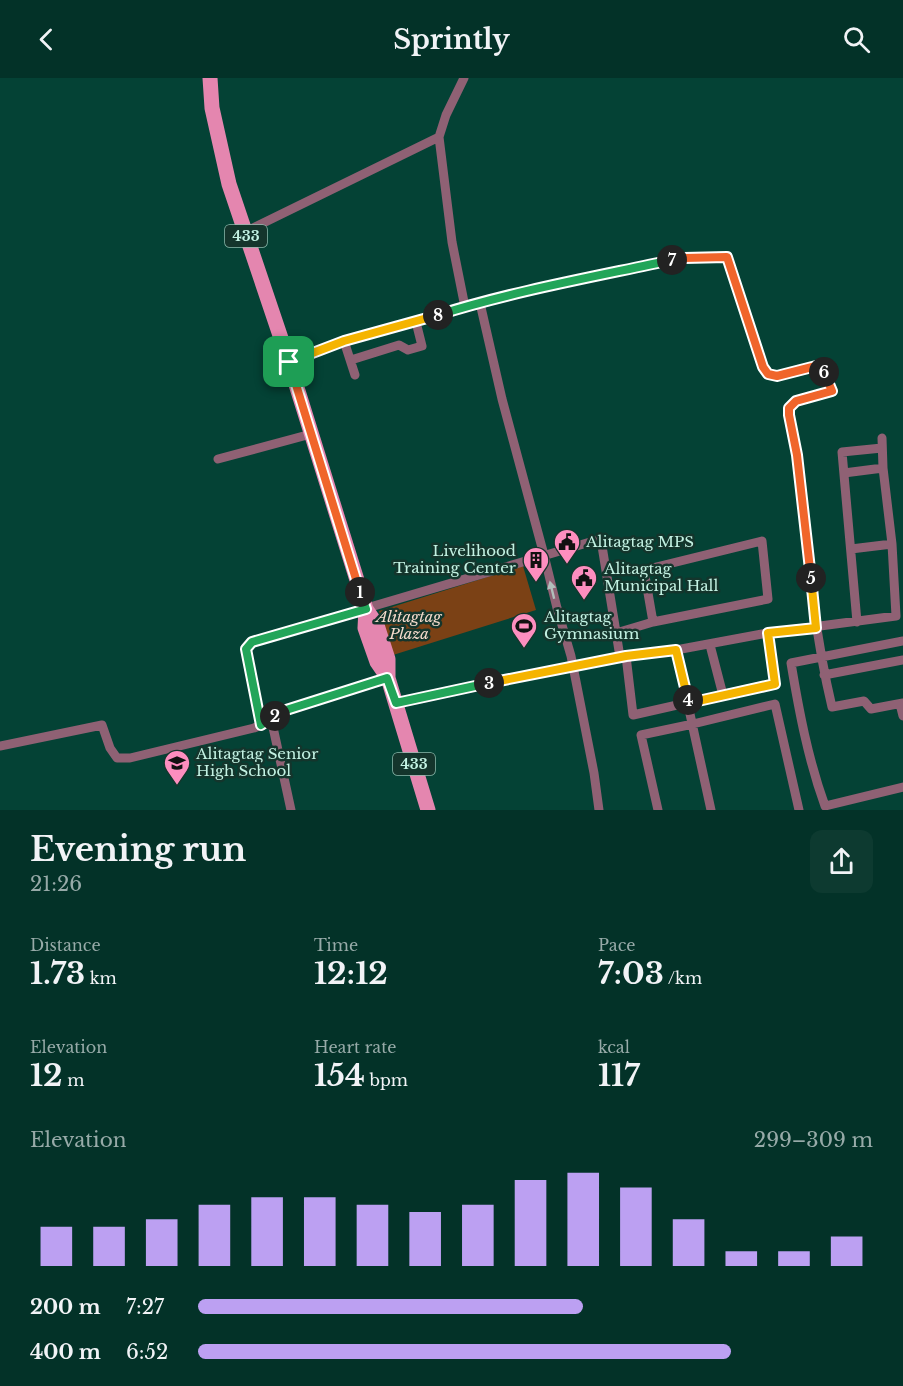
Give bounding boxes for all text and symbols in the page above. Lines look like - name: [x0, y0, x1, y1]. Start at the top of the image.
- icon: back: [30, 23, 63, 56]
- text: Sprintly: [393, 23, 510, 56]
- icon: search: [840, 23, 873, 56]
- road number: 433: [225, 225, 267, 247]
- pin: 7: [657, 245, 687, 275]
- text: 7: [668, 250, 676, 270]
- pin: 8: [423, 300, 453, 330]
- text: 8: [433, 305, 443, 325]
- pin: [263, 336, 314, 387]
- icon: arrive: [272, 345, 305, 378]
- pin: 6: [809, 357, 839, 387]
- text: 6: [819, 362, 829, 382]
- public building icon: Alitagtag MPS: [552, 527, 582, 565]
- place label: Alitagtag MPS: [585, 532, 694, 551]
- place label: Livelihood Training Center: [393, 541, 517, 577]
- building icon: Livelihood Training Center: [521, 545, 551, 583]
- place label: Alitagtag Municipal Hall: [603, 559, 718, 595]
- public building icon: Alitagtag Municipal Hall: [569, 563, 599, 601]
- pin: 5: [796, 563, 826, 593]
- text: 5: [806, 568, 816, 588]
- pin: 1: [345, 577, 375, 607]
- one-way arrow: [547, 581, 557, 599]
- text: 1: [357, 582, 363, 602]
- park label: Alitagtag Plaza: [374, 607, 442, 643]
- place label: Alitagtag Gymnasium: [543, 607, 639, 643]
- sports icon: Alitagtag Gymnasium: [509, 611, 539, 649]
- pin: 3: [474, 668, 504, 698]
- text: 3: [484, 673, 494, 693]
- pin: 4: [673, 685, 703, 715]
- text: 4: [683, 690, 693, 710]
- pin: 2: [260, 701, 290, 731]
- text: 2: [270, 706, 280, 726]
- place label: Alitagtag Senior High School: [195, 744, 319, 780]
- school or university icon: Alitagtag Senior High School: [162, 748, 192, 786]
- road number: 433: [393, 753, 435, 775]
- text: Evening run: [30, 829, 246, 870]
- button: share: [810, 830, 873, 893]
- text: 21:26: [30, 872, 82, 896]
- text: Distance: [30, 935, 101, 955]
- text: Time: [314, 935, 358, 955]
- text: Pace: [598, 935, 635, 955]
- text: 1.73: [30, 955, 85, 992]
- text: 12:12: [314, 955, 388, 992]
- text: 7:03: [598, 955, 664, 992]
- text: km: [85, 968, 117, 988]
- text: /km: [664, 968, 702, 988]
- text: Elevation: [30, 1037, 107, 1057]
- text: Heart rate: [314, 1037, 396, 1057]
- text: kcal: [598, 1037, 630, 1057]
- text: 12: [30, 1057, 63, 1094]
- text: 154: [314, 1057, 365, 1094]
- text: 117: [598, 1057, 640, 1094]
- text: m: [63, 1070, 84, 1090]
- text: bpm: [365, 1070, 408, 1090]
- text: Elevation: [30, 1128, 127, 1152]
- text: 299–309 m: [754, 1128, 873, 1152]
- text: 200 m: [30, 1295, 101, 1319]
- text: 7:27: [126, 1295, 164, 1319]
- text: 400 m: [30, 1340, 101, 1364]
- text: 6:52: [126, 1340, 168, 1364]

